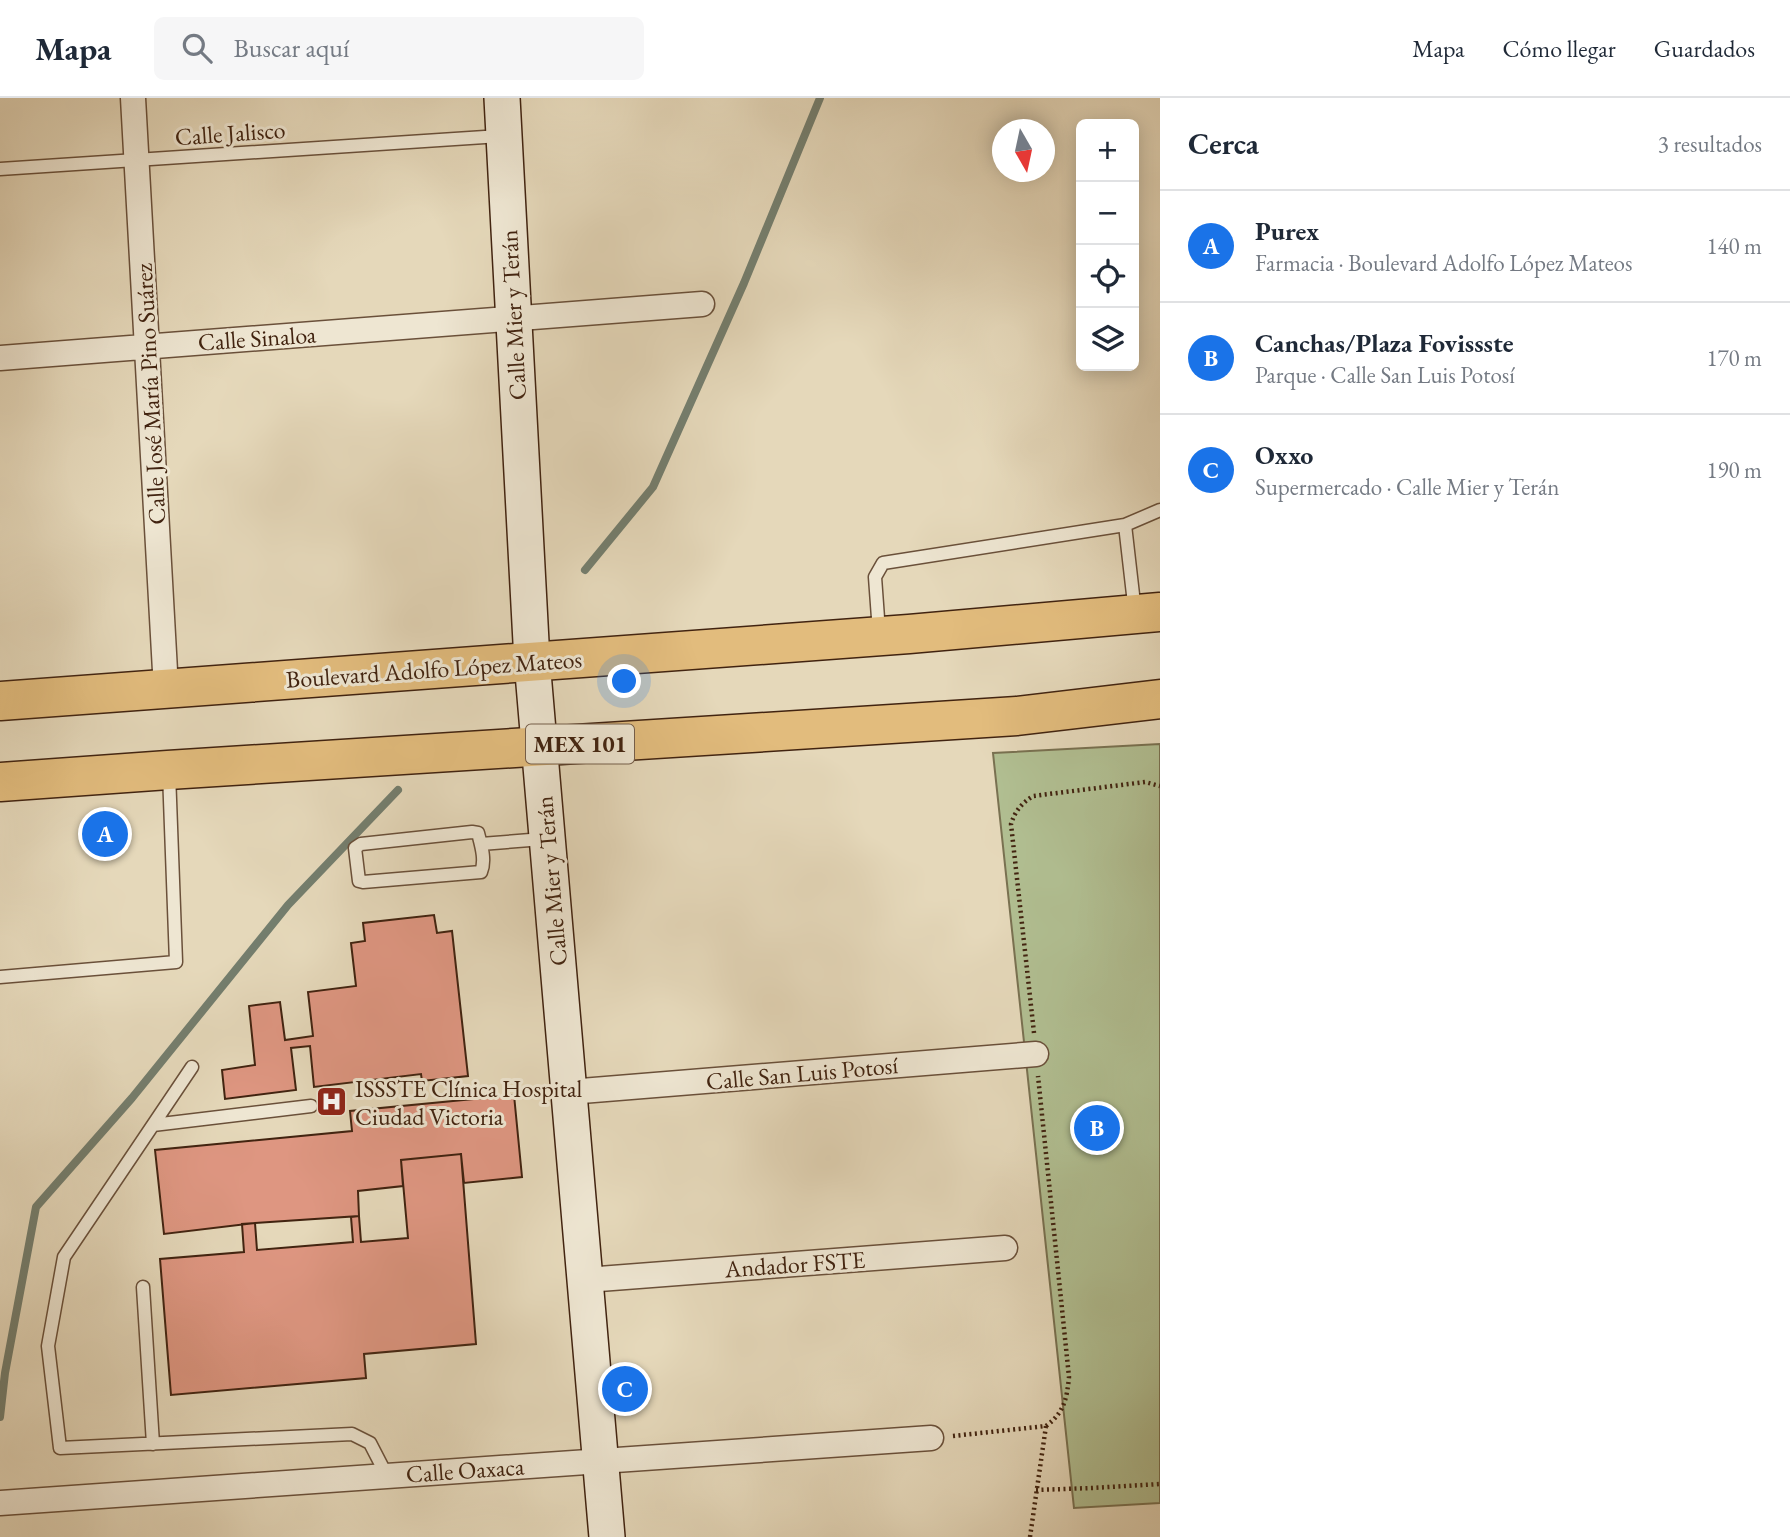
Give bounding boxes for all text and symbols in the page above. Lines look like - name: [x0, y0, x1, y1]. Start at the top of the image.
- search box: [154, 17, 644, 80]
- text: Mapa: [35, 27, 112, 70]
- icon: search: [178, 29, 216, 67]
- text: Buscar aquí: [234, 31, 349, 65]
- text: Mapa: [1412, 33, 1465, 64]
- text: Cómo llegar: [1503, 33, 1616, 64]
- text: Guardados: [1654, 33, 1755, 64]
- street label: Calle Jalisco: [174, 114, 286, 152]
- north arrow: [992, 119, 1055, 182]
- map controls: [1076, 119, 1139, 371]
- button: +: [1076, 119, 1139, 182]
- text: Cerca: [1188, 124, 1259, 163]
- text: 3 resultados: [1658, 129, 1762, 159]
- button: −: [1076, 182, 1139, 245]
- text: Purex: [1255, 214, 1319, 248]
- street label: Calle Mier y Terán: [493, 229, 533, 401]
- text: A: [1203, 231, 1219, 261]
- text: 140 m: [1706, 231, 1762, 261]
- button: locate: [1076, 245, 1139, 308]
- text: Farmacia · Boulevard Adolfo López Mateos: [1255, 248, 1632, 278]
- street label: Calle José María Pino Suárez: [128, 263, 172, 525]
- button: layers: [1076, 308, 1139, 371]
- street label: Calle Sinaloa: [197, 318, 318, 358]
- text: Canchas/Plaza Fovissste: [1255, 326, 1514, 360]
- text: B: [1204, 343, 1218, 373]
- text: 170 m: [1706, 343, 1762, 373]
- text: Parque · Calle San Luis Potosí: [1255, 360, 1515, 390]
- text: Oxxo: [1255, 438, 1313, 472]
- text: C: [1203, 455, 1219, 485]
- text: 190 m: [1706, 455, 1762, 485]
- text: Supermercado · Calle Mier y Terán: [1255, 472, 1559, 502]
- street label: Boulevard Adolfo López Mateos: [285, 643, 583, 695]
- your location: [607, 664, 641, 698]
- road number: MEX 101: [526, 724, 634, 764]
- street label: Calle Mier y Terán: [528, 794, 574, 967]
- pin: A: [82, 808, 128, 860]
- street label: Calle San Luis Potosí: [705, 1049, 899, 1097]
- place label: ISSSTE Clínica Hospital Ciudad Victoria: [355, 1073, 583, 1132]
- hospital icon: ISSSTE Clínica Hospital Ciudad Victoria: [315, 1085, 349, 1119]
- pin: B: [1074, 1102, 1120, 1154]
- street label: Andador FSTE: [723, 1244, 866, 1284]
- pin: C: [602, 1363, 648, 1415]
- street label: Calle Oaxaca: [405, 1450, 526, 1490]

